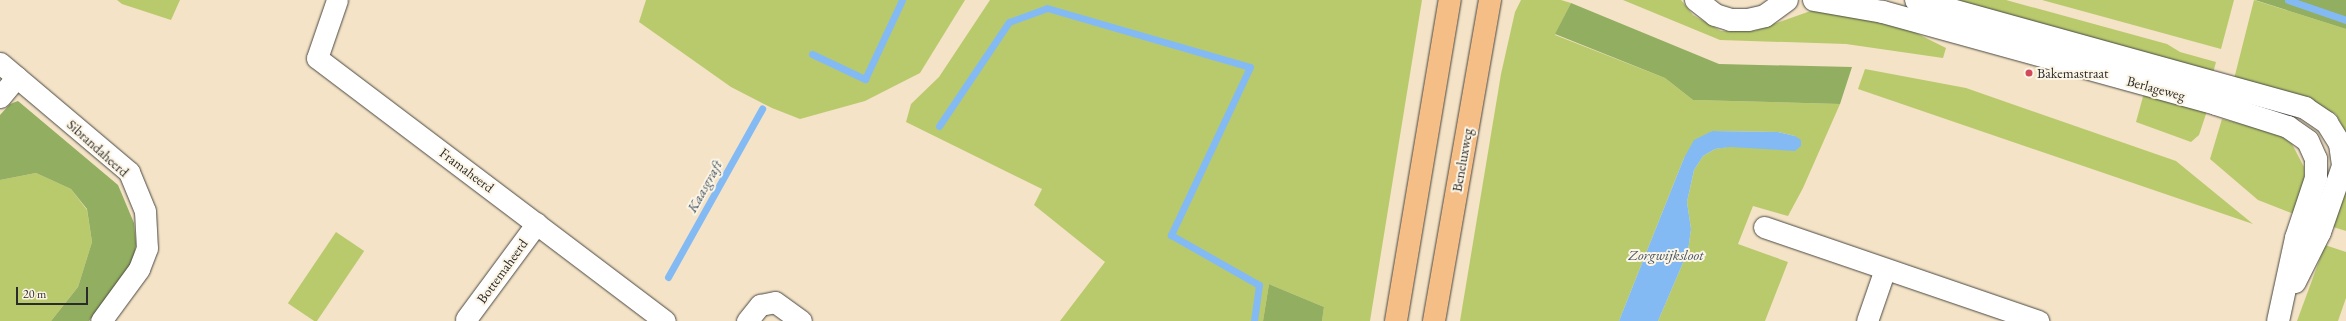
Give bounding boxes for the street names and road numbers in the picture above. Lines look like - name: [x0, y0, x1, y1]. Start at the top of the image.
- street label: Berlageweg: [2125, 72, 2187, 104]
- street label: Sibrandaheerd: [64, 116, 132, 180]
- street label: Beneluxweg: [1448, 127, 1476, 193]
- street label: Framaheerd: [437, 144, 497, 196]
- street label: Bottemaheerd: [473, 235, 531, 307]

